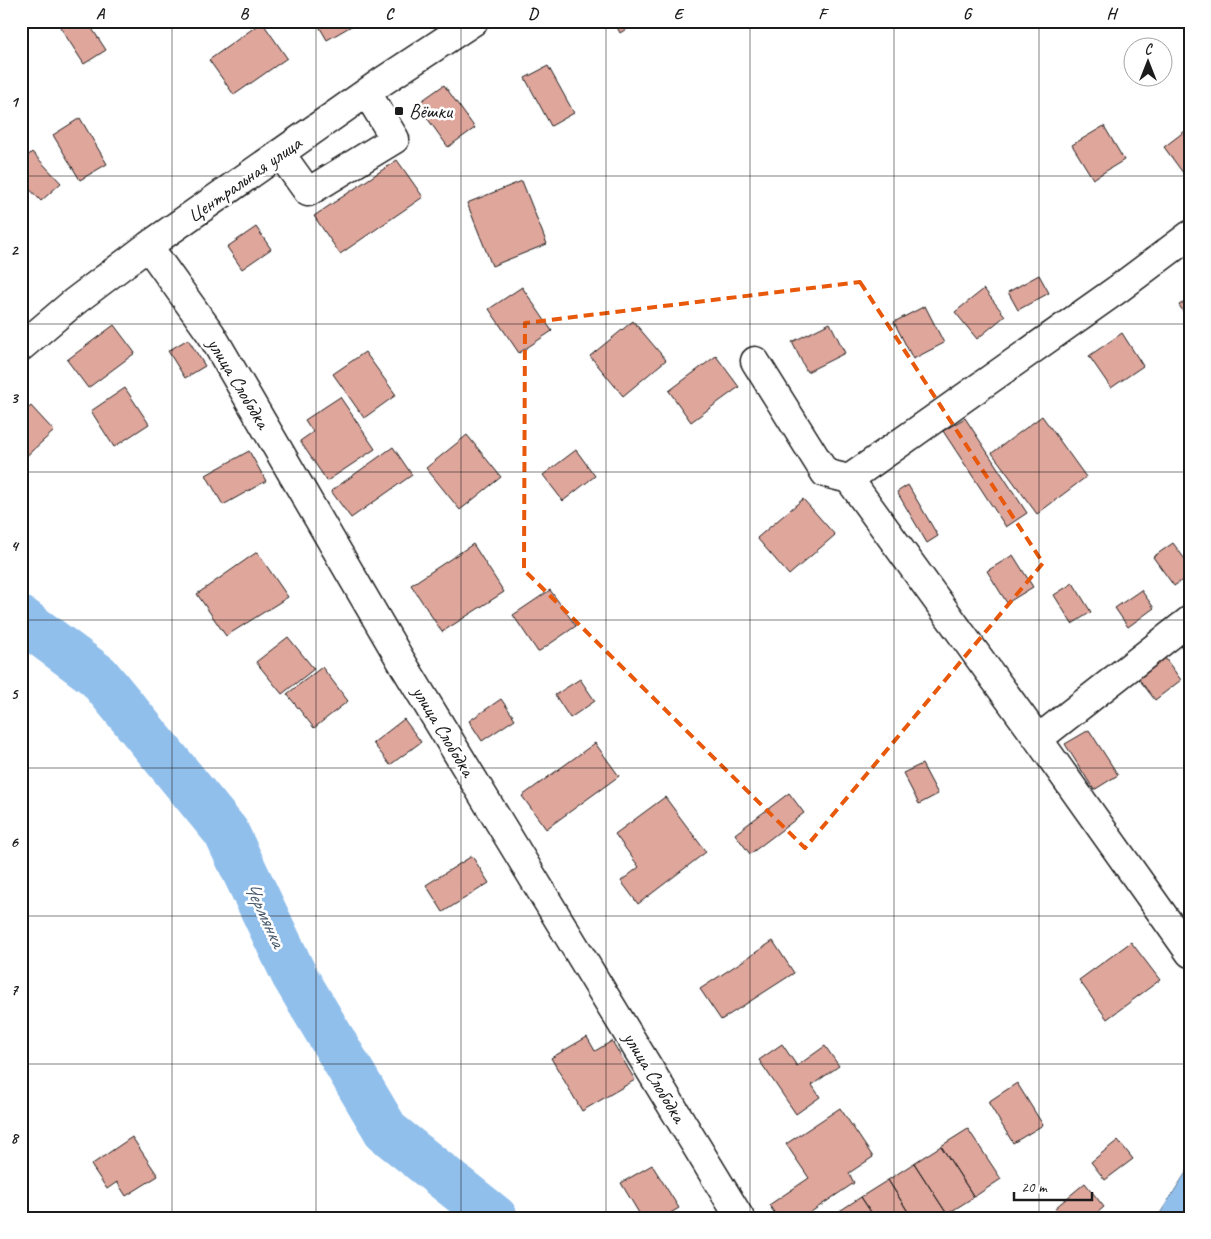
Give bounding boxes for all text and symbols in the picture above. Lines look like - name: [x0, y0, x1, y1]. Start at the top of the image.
- text: A: [96, 4, 106, 24]
- text: B: [240, 4, 250, 24]
- text: C: [385, 4, 395, 24]
- text: D: [528, 4, 539, 24]
- text: E: [674, 4, 685, 24]
- text: F: [818, 4, 829, 24]
- text: G: [963, 4, 973, 24]
- text: H: [1106, 4, 1118, 24]
- north arrow: [1124, 38, 1174, 88]
- text: С: [1145, 41, 1154, 58]
- text: 1: [10, 92, 19, 112]
- place label: Вёшки: [409, 99, 454, 124]
- marker: Вёшки: [393, 105, 405, 117]
- street label: Центральная улица: [182, 130, 307, 228]
- text: 2: [10, 240, 19, 260]
- street label: улица Слободка: [201, 332, 276, 435]
- text: 3: [10, 388, 19, 408]
- text: 4: [10, 536, 19, 556]
- street label: улица Слободка: [406, 680, 481, 783]
- text: 5: [11, 684, 20, 704]
- text: 6: [10, 832, 19, 852]
- water label: Чермянка: [239, 877, 292, 953]
- text: 7: [10, 980, 19, 1000]
- street label: улица Слободка: [617, 1026, 692, 1129]
- text: 8: [10, 1128, 19, 1148]
- scale bar: [1014, 1169, 1091, 1201]
- text: 20 m: [1021, 1178, 1048, 1197]

